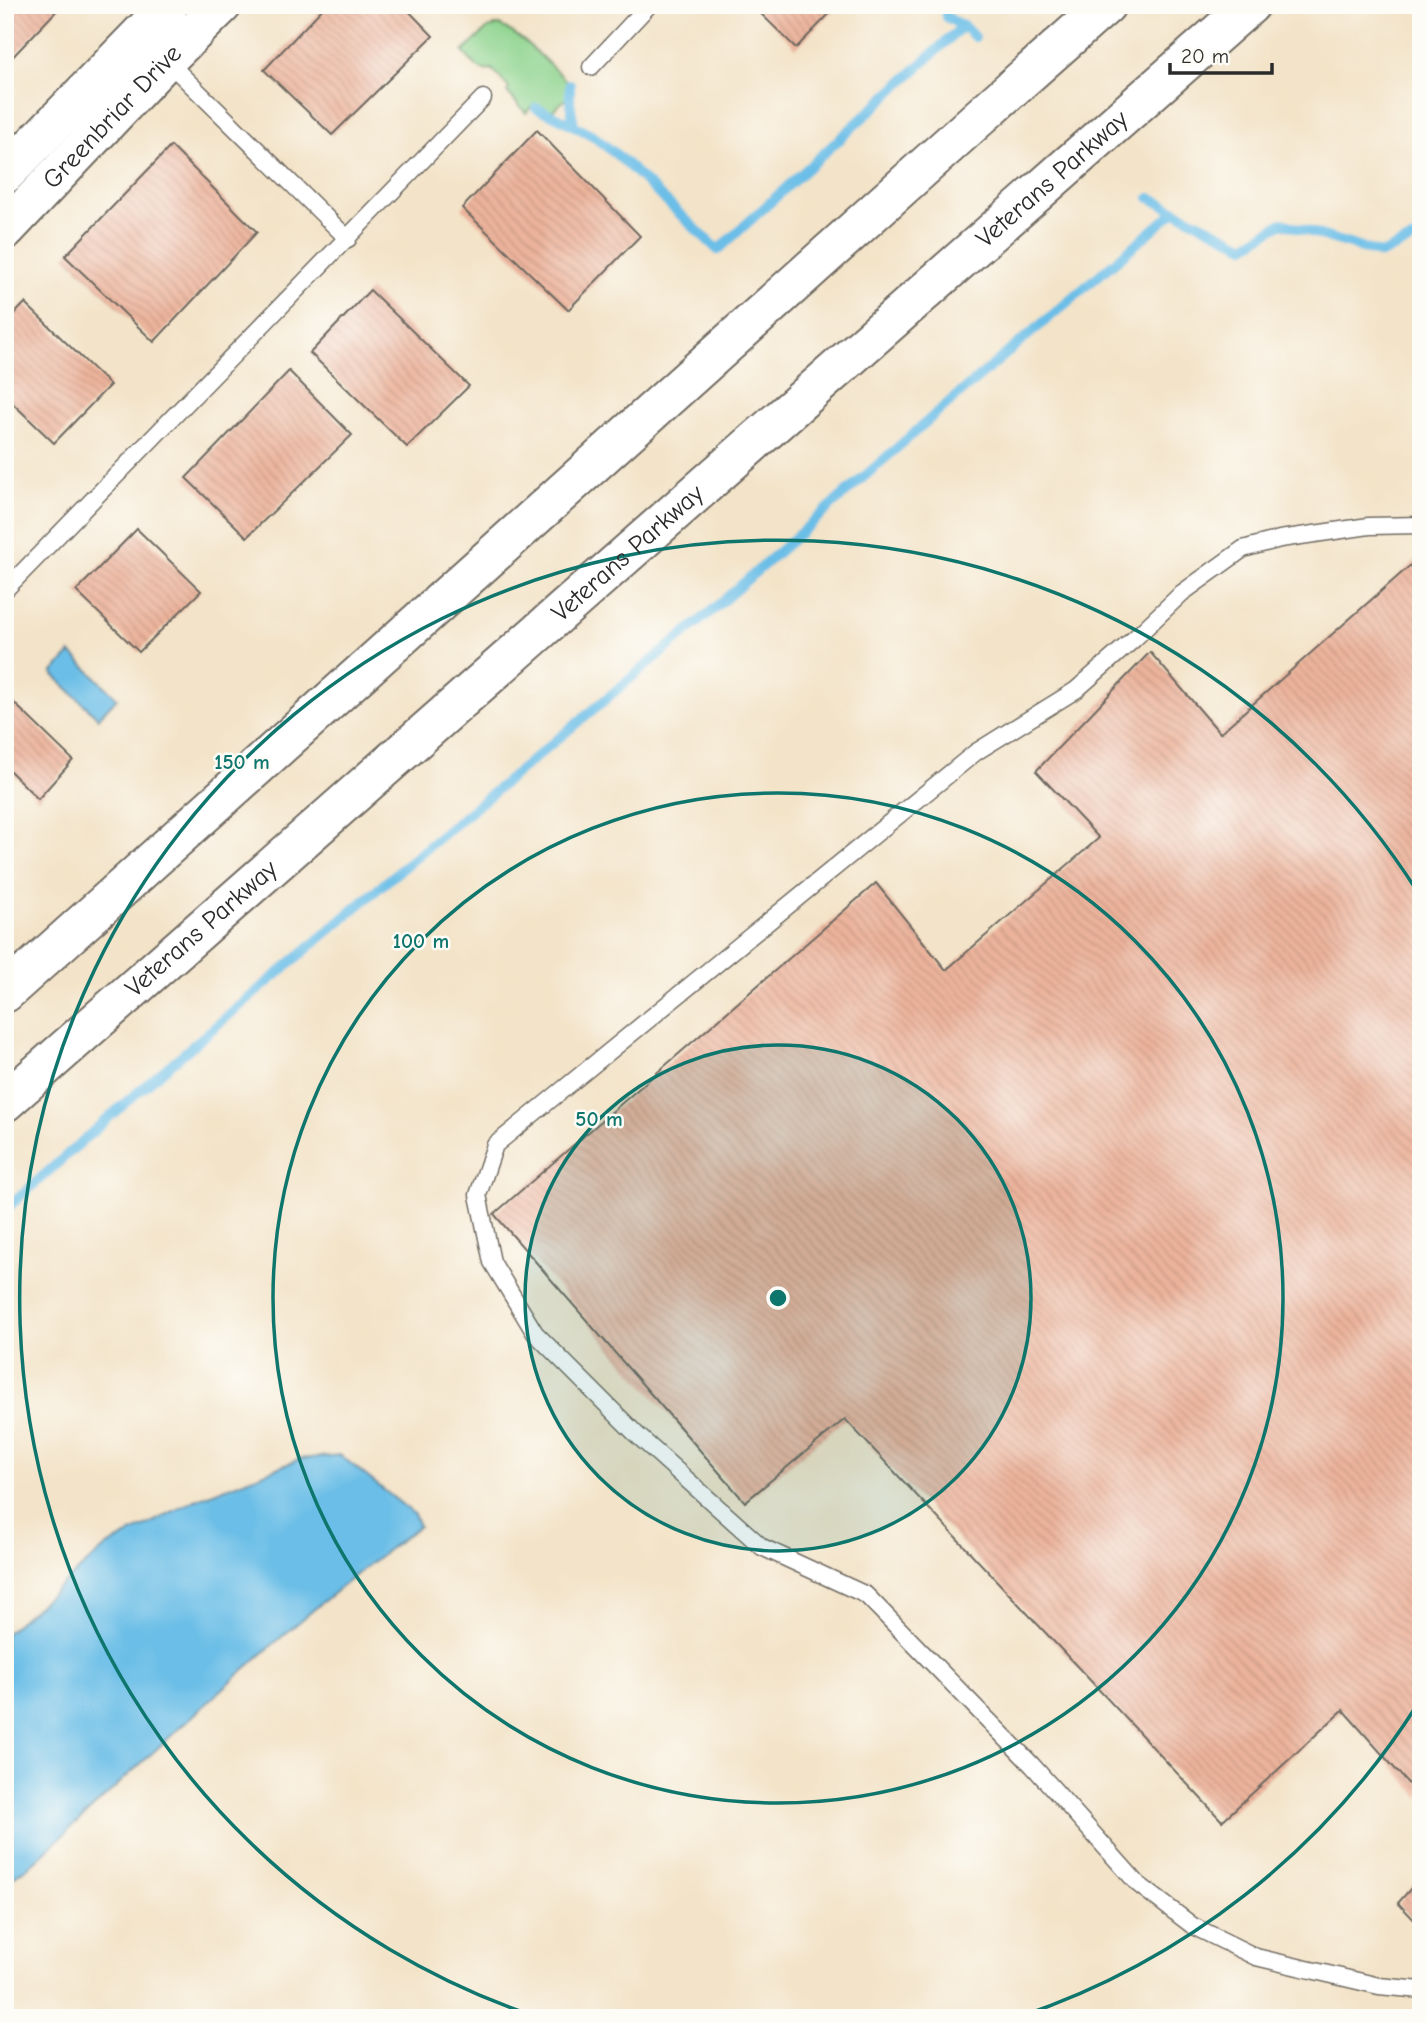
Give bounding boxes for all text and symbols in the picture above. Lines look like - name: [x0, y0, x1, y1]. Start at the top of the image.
- scale bar: [1170, 32, 1272, 76]
- street label: Greenbriar Drive: [37, 38, 188, 195]
- text: 20 m: [1181, 44, 1229, 68]
- street label: Veterans Parkway: [970, 104, 1135, 254]
- street label: Veterans Parkway: [546, 478, 710, 628]
- text: 150 m: [214, 750, 270, 774]
- street label: Veterans Parkway: [120, 854, 284, 1004]
- text: 100 m: [393, 929, 449, 953]
- text: 50 m: [575, 1107, 623, 1131]
- centre of rings: [766, 1286, 790, 1310]

